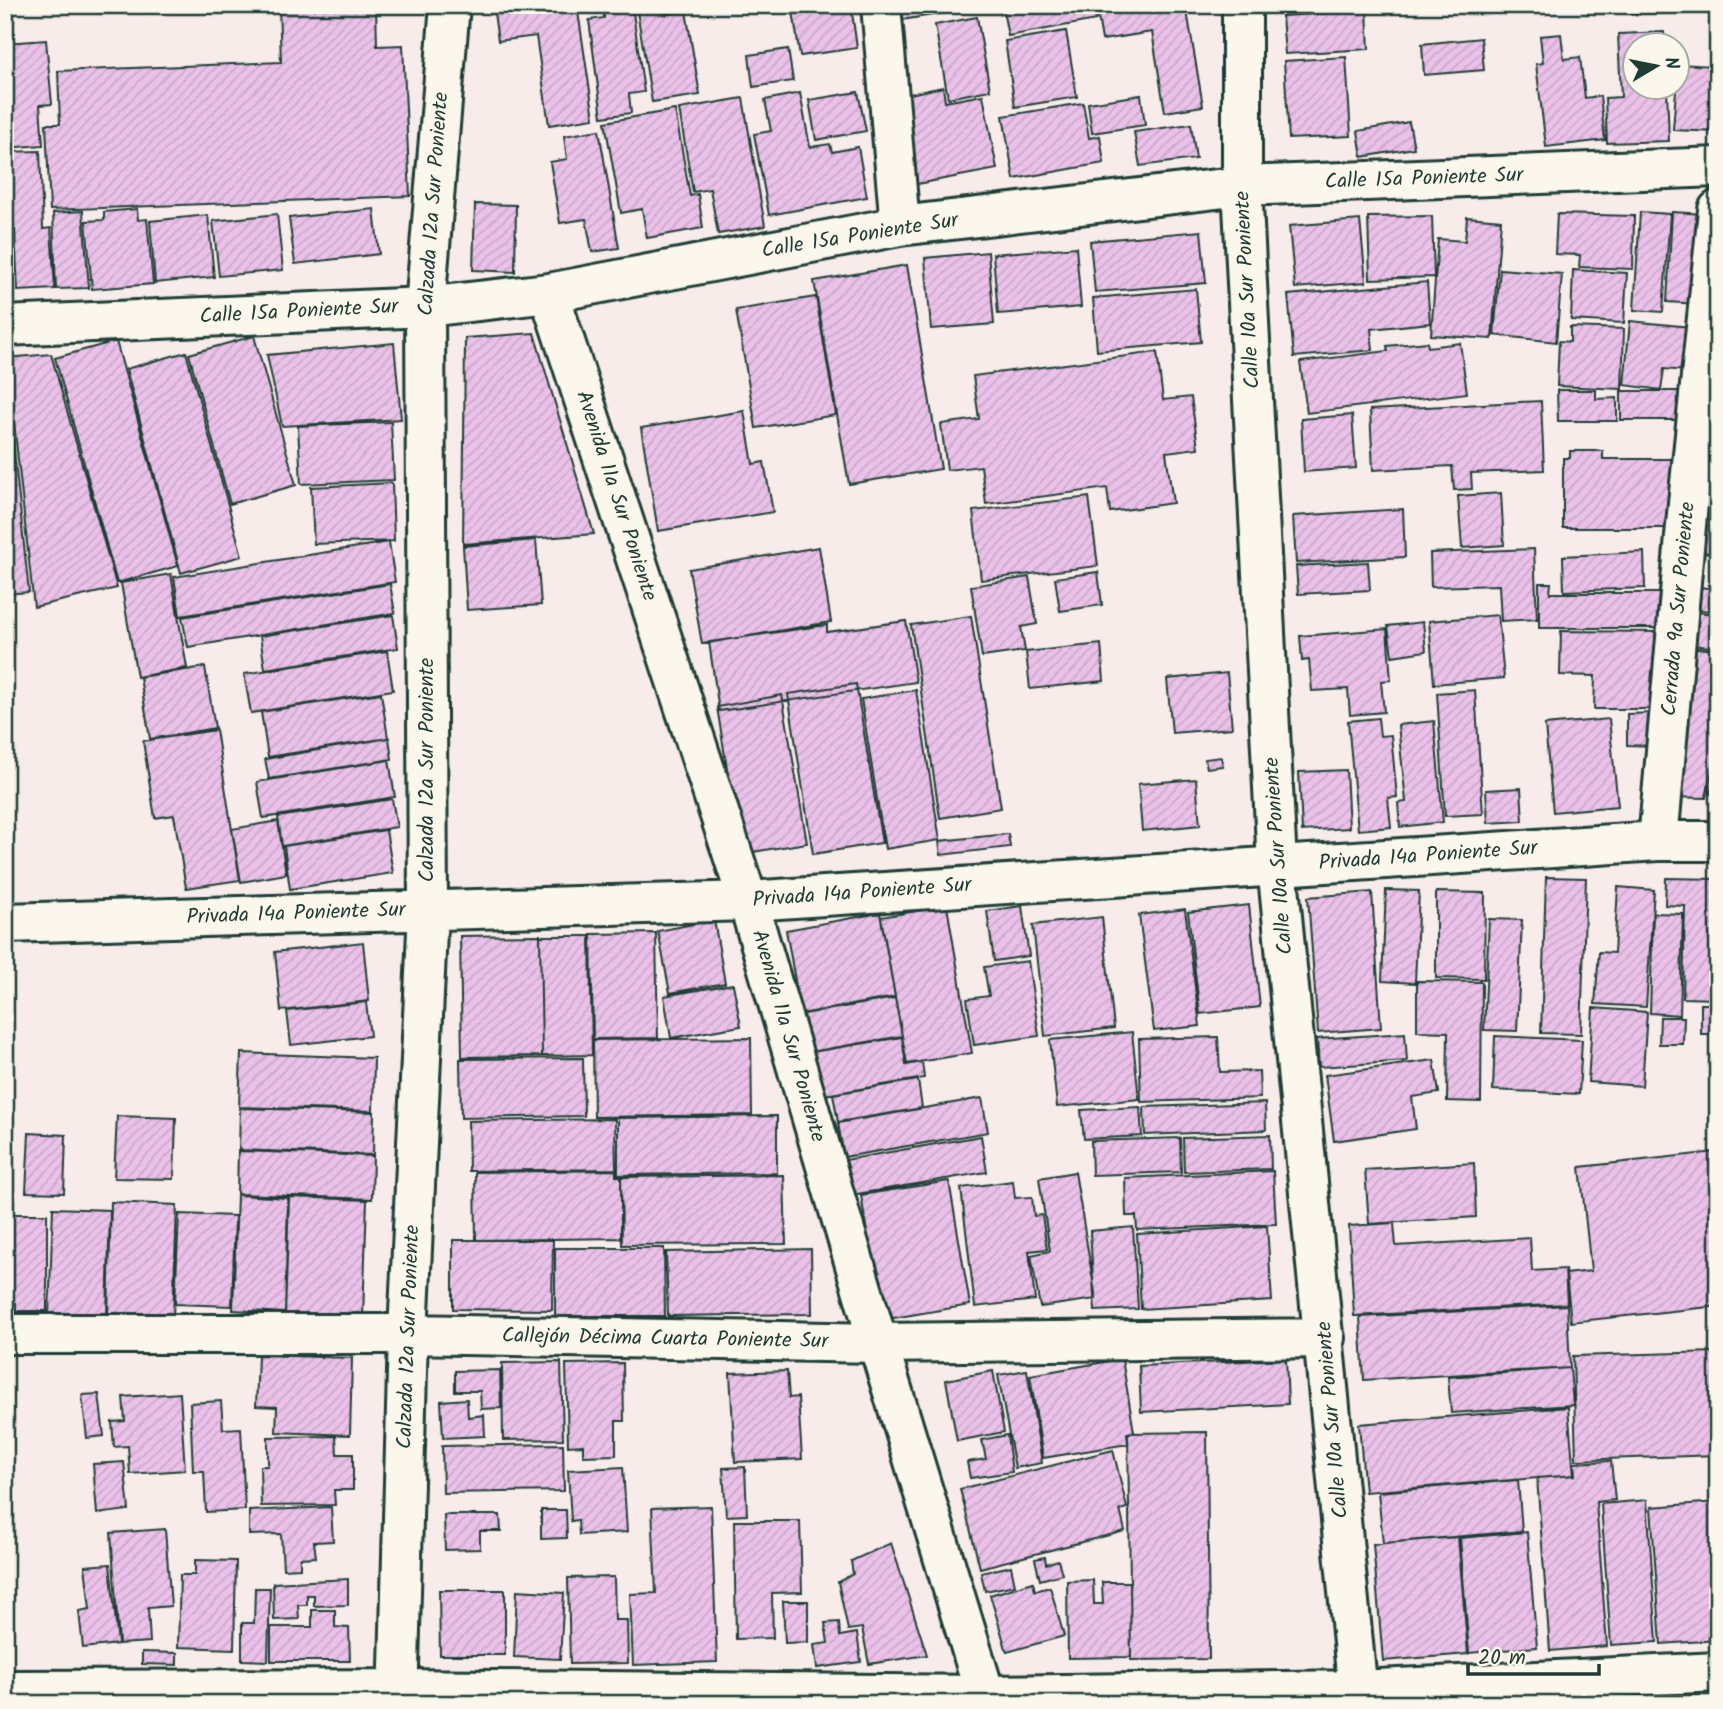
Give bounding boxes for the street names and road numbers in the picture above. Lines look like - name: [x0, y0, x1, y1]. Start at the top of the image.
- street label: Calzada 12a Sur Poniente: [410, 90, 458, 317]
- street label: Calle 15a Poniente Sur: [1324, 159, 1525, 199]
- street label: Calle 10a Sur Poniente: [1226, 190, 1270, 390]
- street label: Calle 15a Poniente Sur: [759, 204, 962, 268]
- street label: Calle 15a Poniente Sur: [199, 290, 400, 334]
- street label: Avenida 11a Sur Poniente: [566, 387, 666, 606]
- street label: Cerrada 9a Sur Poniente: [1653, 500, 1705, 718]
- street label: Calzada 12a Sur Poniente: [411, 657, 444, 882]
- street label: Calle 10a Sur Poniente: [1256, 756, 1302, 956]
- street label: Privada 14a Poniente Sur: [1318, 832, 1540, 880]
- street label: Privada 14a Poniente Sur: [752, 869, 974, 917]
- street label: Privada 14a Poniente Sur: [186, 894, 407, 934]
- street label: Avenida 11a Sur Poniente: [742, 926, 834, 1147]
- street label: Calzada 12a Sur Poniente: [389, 1224, 429, 1450]
- street label: Calle 10a Sur Poniente: [1308, 1319, 1358, 1520]
- street label: Callejón Décima Cuarta Poniente Sur: [501, 1320, 830, 1358]

